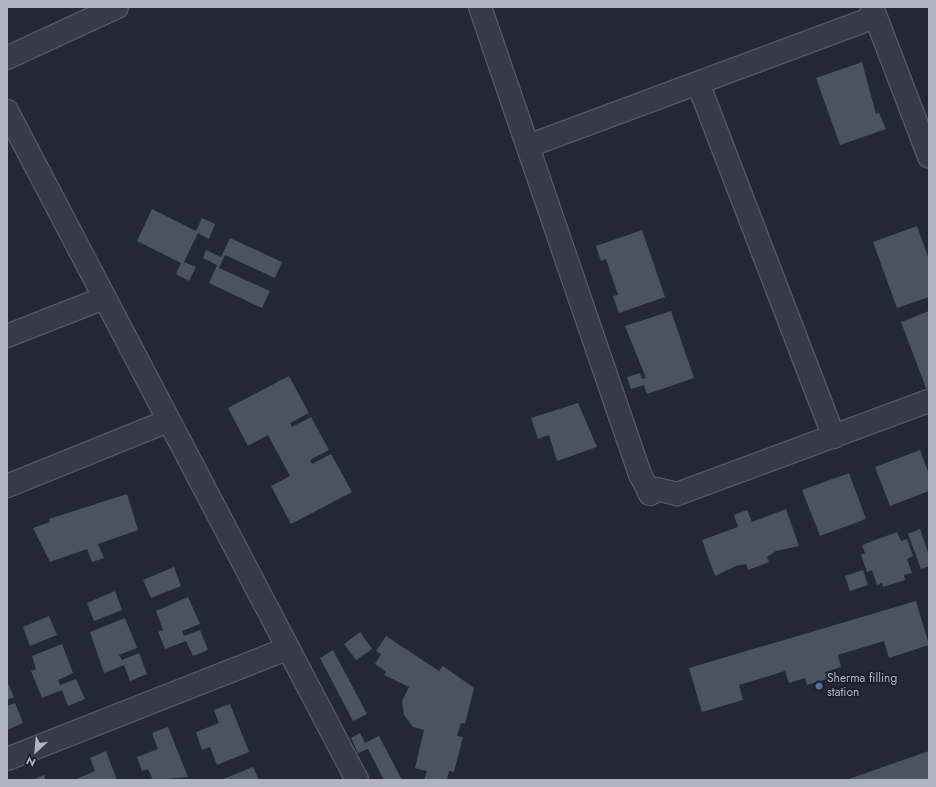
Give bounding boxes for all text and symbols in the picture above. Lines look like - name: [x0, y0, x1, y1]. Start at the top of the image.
- place label: Sherma filling station: [827, 672, 897, 700]
- marker: Sherma filling station: [814, 681, 824, 691]
- north arrow: [16, 731, 56, 771]
- text: N: [23, 753, 38, 771]

